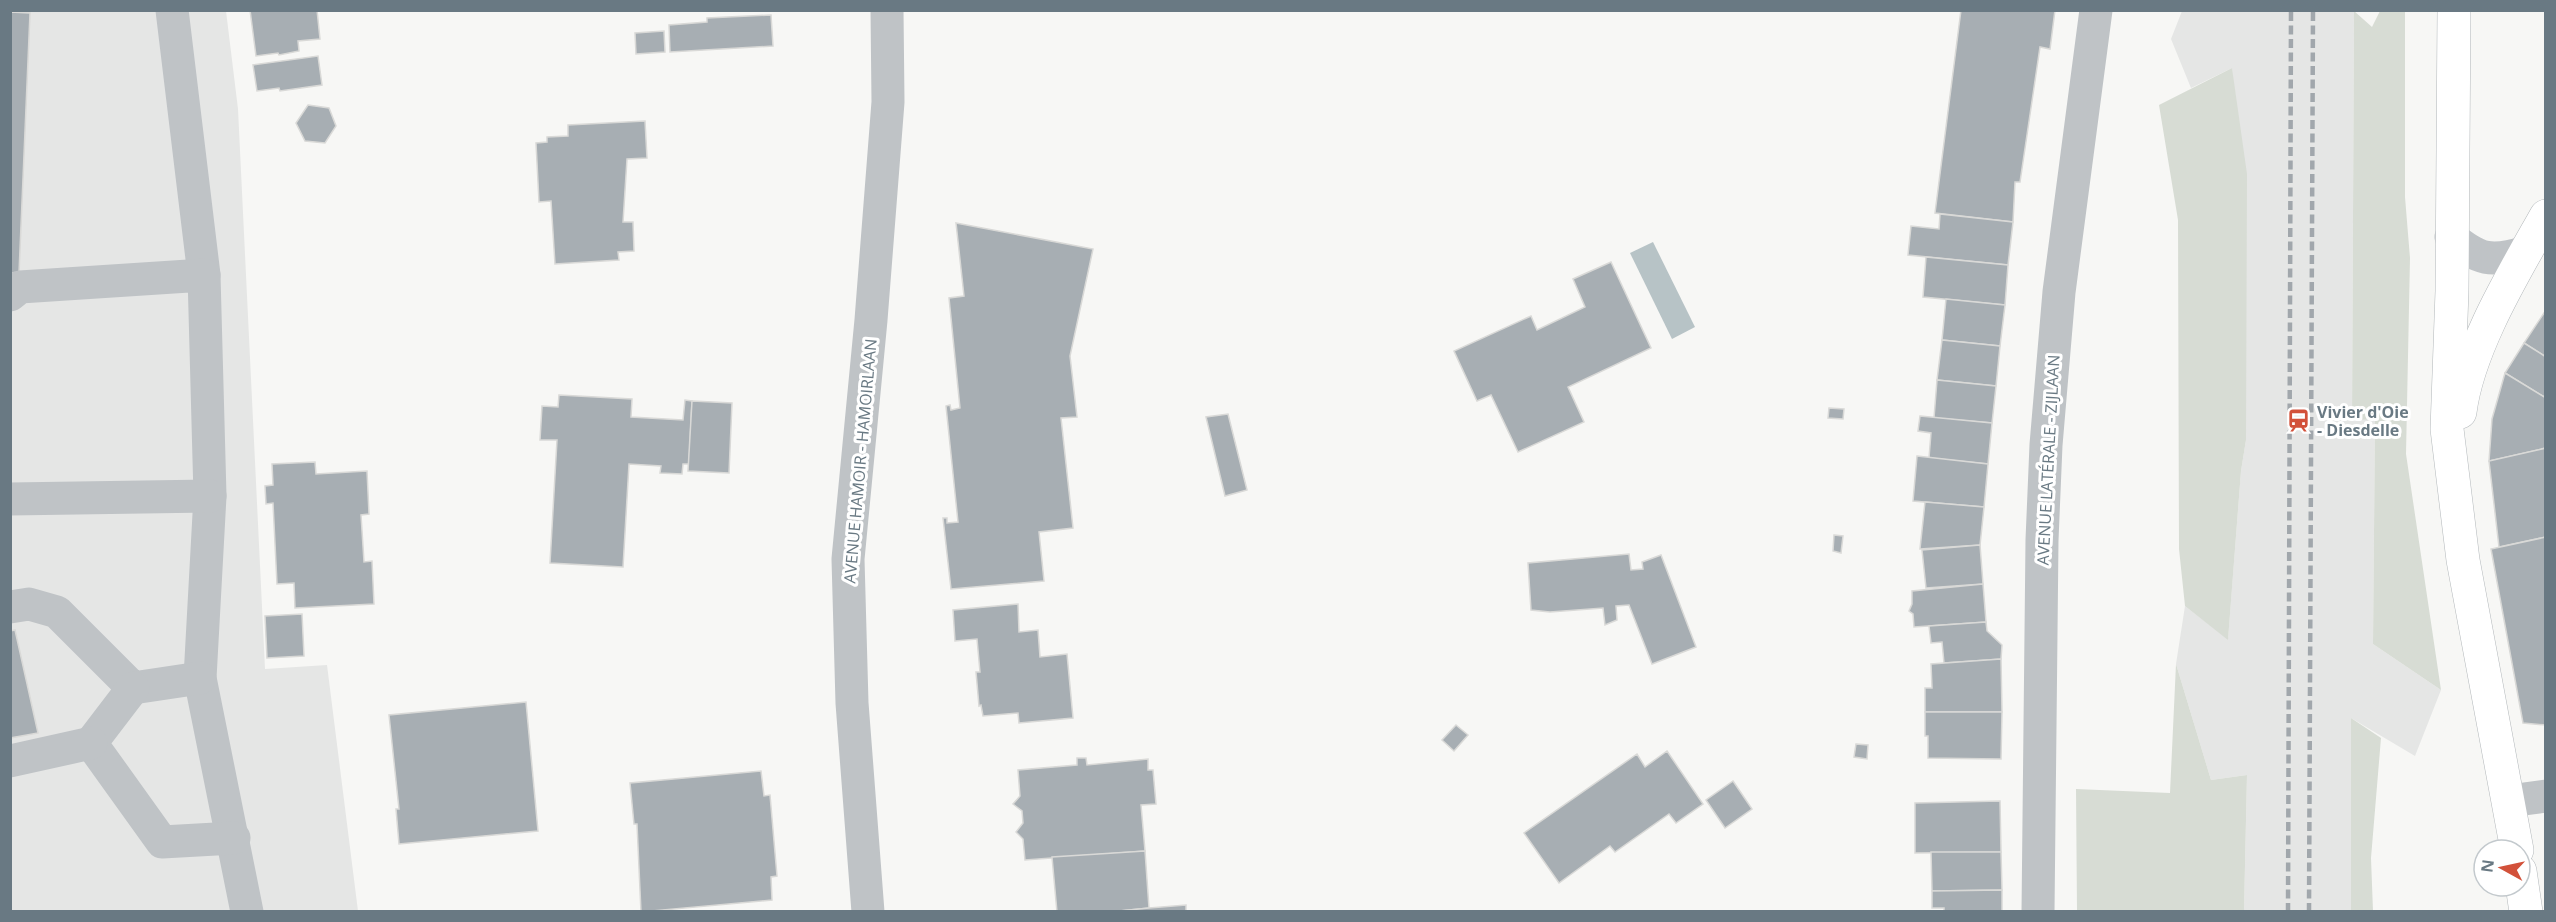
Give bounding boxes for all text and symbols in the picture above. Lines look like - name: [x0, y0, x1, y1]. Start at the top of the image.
- street label: AVENUE HAMOIR - HAMOIRLAAN: [838, 338, 882, 584]
- street label: AVENUE LATÉRALE - ZIJLAAN: [2032, 354, 2064, 566]
- place label: Vivier d'Oie - Diesdelle: [2317, 401, 2409, 441]
- station icon: Vivier d'Oie - Diesdelle: [2286, 408, 2312, 434]
- north arrow: [2472, 838, 2532, 898]
- text: N: [2475, 858, 2499, 874]

